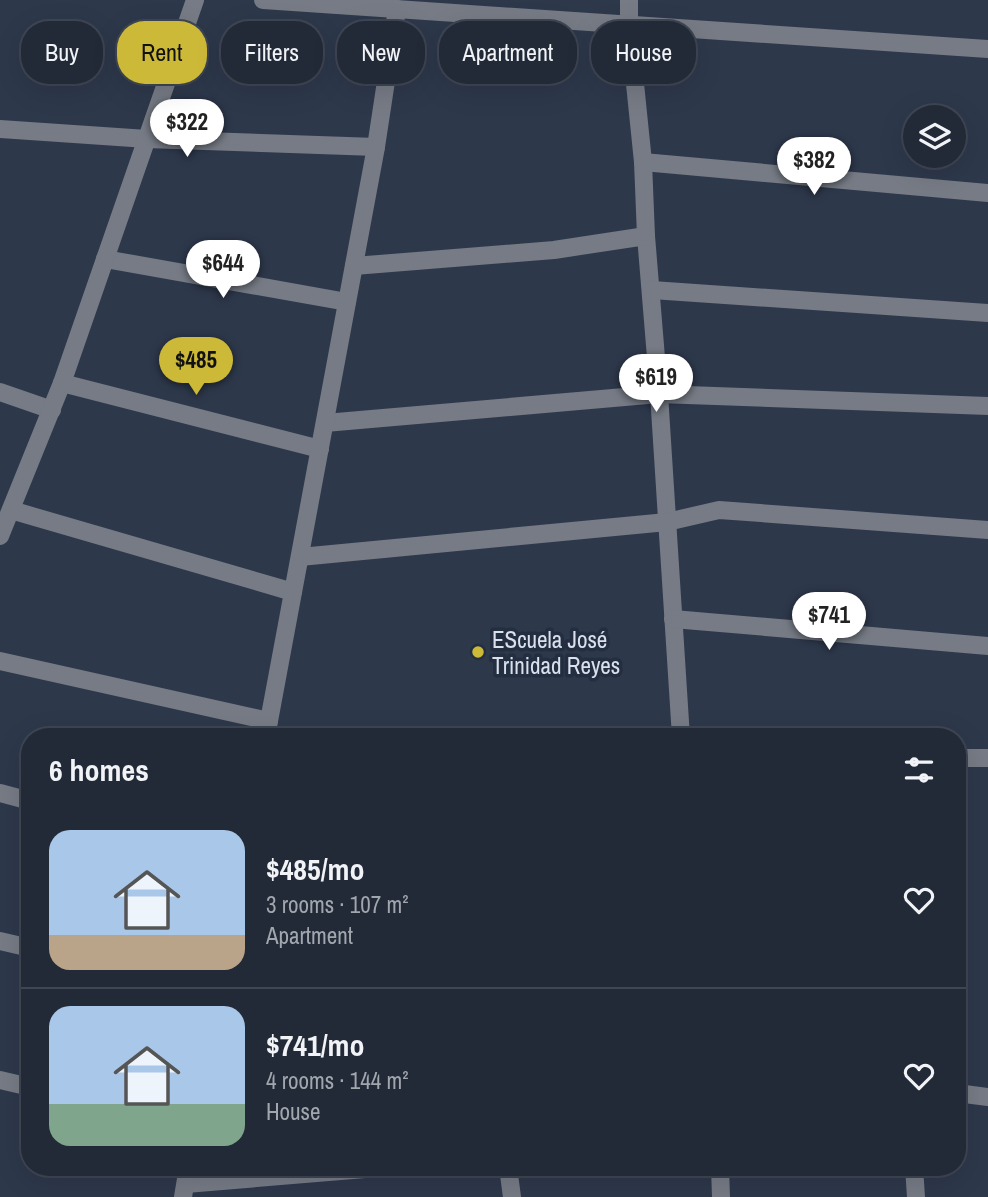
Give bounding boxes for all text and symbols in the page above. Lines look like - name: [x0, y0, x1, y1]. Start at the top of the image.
- chip: Buy: [21, 21, 103, 84]
- chip: Rent: [117, 21, 207, 84]
- chip: Filters: [221, 21, 323, 84]
- chip: New: [337, 21, 425, 84]
- chip: Apartment: [439, 21, 577, 84]
- chip: House: [591, 21, 696, 84]
- pin: $322: [146, 100, 228, 159]
- map controls: [903, 105, 966, 168]
- button: layers: [903, 105, 966, 168]
- text: $322: [166, 106, 208, 137]
- pin: $382: [773, 138, 855, 197]
- text: $382: [793, 144, 835, 175]
- pin: $644: [182, 240, 264, 300]
- text: $644: [202, 247, 244, 278]
- pin: $485: [155, 338, 237, 397]
- text: $485: [175, 344, 217, 375]
- pin: $619: [615, 354, 697, 414]
- text: $619: [635, 361, 677, 392]
- pin: $741: [788, 592, 870, 652]
- text: $741: [808, 599, 850, 630]
- place label: EScuela José Trinidad Reyes: [492, 624, 620, 681]
- marker: EScuela José Trinidad Reyes: [470, 644, 486, 660]
- text: 6 homes: [49, 750, 149, 790]
- icon: filters: [900, 751, 938, 789]
- text: $485/mo: [266, 849, 364, 889]
- icon: home: [105, 858, 189, 942]
- icon: heart: [900, 881, 938, 919]
- text: 3 rooms · 107 m²: [266, 889, 409, 920]
- text: Apartment: [266, 920, 353, 951]
- text: $741/mo: [266, 1025, 364, 1065]
- icon: home: [105, 1034, 189, 1118]
- icon: heart: [900, 1057, 938, 1095]
- text: 4 rooms · 144 m²: [266, 1065, 409, 1096]
- text: House: [266, 1096, 321, 1127]

